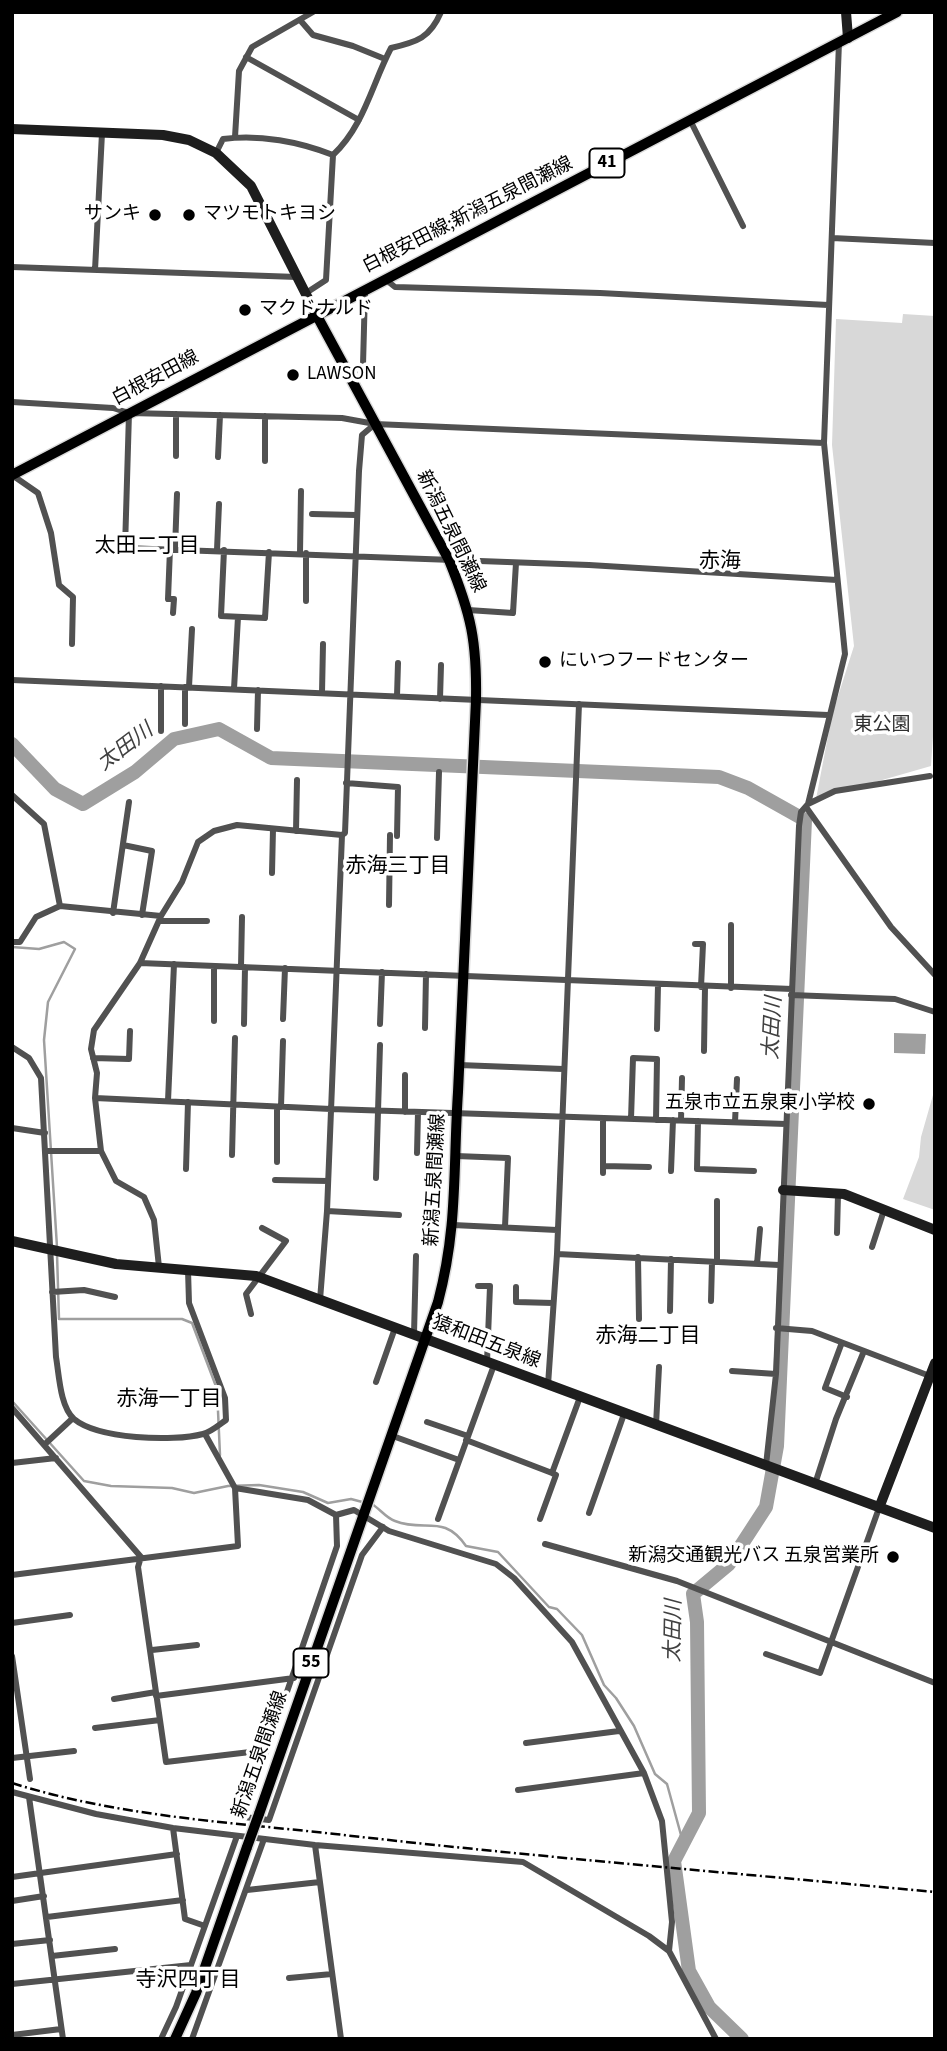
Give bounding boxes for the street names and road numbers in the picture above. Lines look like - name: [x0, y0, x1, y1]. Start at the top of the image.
- road number: 41: [590, 148, 624, 178]
- street label: 白根安田線;新潟五泉間瀬線: [359, 153, 577, 279]
- street label: 白根安田線: [109, 347, 203, 411]
- street label: 新潟五泉間瀬線: [411, 467, 489, 597]
- street label: 新潟五泉間瀬線: [421, 1113, 451, 1247]
- street label: 猿和田五泉線: [429, 1312, 543, 1374]
- road number: 55: [294, 1648, 328, 1678]
- street label: 新潟五泉間瀬線: [229, 1688, 293, 1822]

